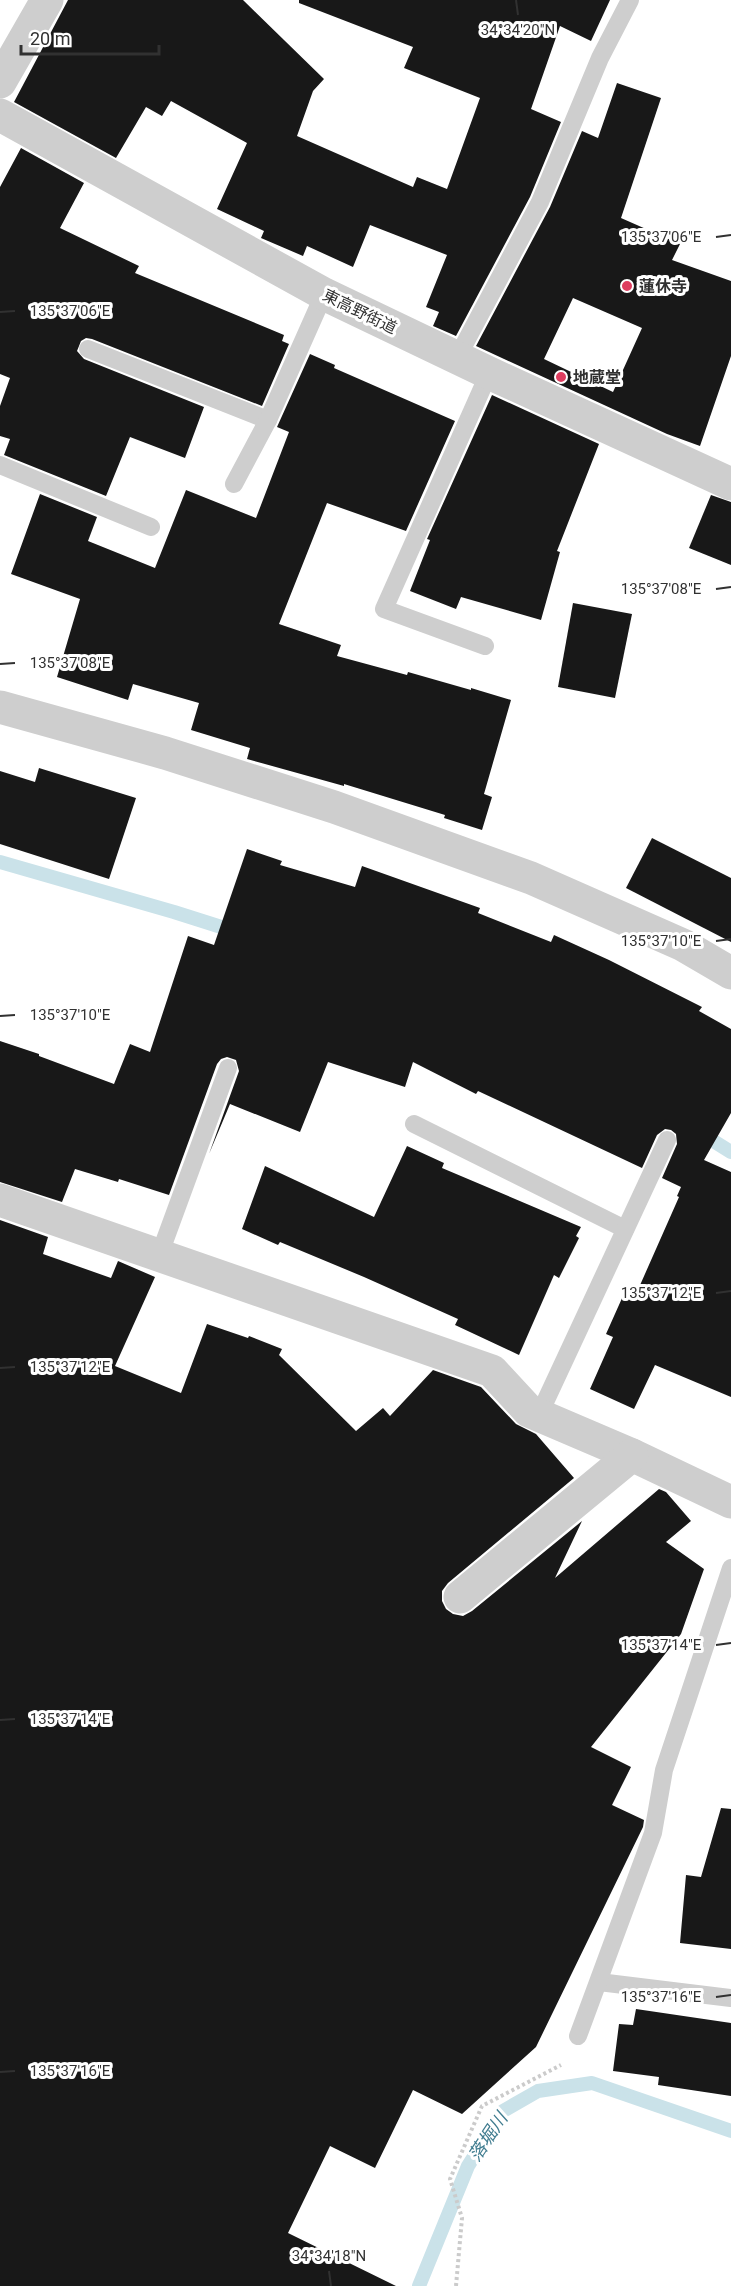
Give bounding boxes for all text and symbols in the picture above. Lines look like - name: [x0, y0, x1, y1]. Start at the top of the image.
- scale bar: [21, 18, 159, 56]
- text: 34°34'20"N: [481, 21, 555, 39]
- text: 20 m: [30, 28, 70, 49]
- text: 135°37'06"E: [621, 228, 702, 246]
- place label: 蓮休寺: [639, 277, 687, 296]
- marker: 蓮休寺: [620, 279, 634, 293]
- street label: 東高野街道: [320, 285, 400, 338]
- text: 135°37'06"E: [30, 302, 111, 320]
- place label: 地蔵堂: [573, 368, 621, 387]
- marker: 地蔵堂: [554, 370, 568, 384]
- text: 135°37'08"E: [621, 580, 702, 598]
- text: 135°37'08"E: [30, 654, 111, 672]
- text: 135°37'10"E: [621, 932, 702, 950]
- text: 135°37'10"E: [30, 1006, 111, 1024]
- text: 135°37'12"E: [621, 1284, 702, 1302]
- text: 135°37'12"E: [30, 1358, 111, 1376]
- text: 135°37'14"E: [621, 1636, 702, 1654]
- text: 135°37'14"E: [30, 1710, 111, 1728]
- text: 135°37'16"E: [621, 1988, 702, 2006]
- text: 135°37'16"E: [30, 2062, 111, 2080]
- water label: 落堀川: [464, 2107, 513, 2165]
- text: 34°34'18"N: [292, 2247, 366, 2265]

